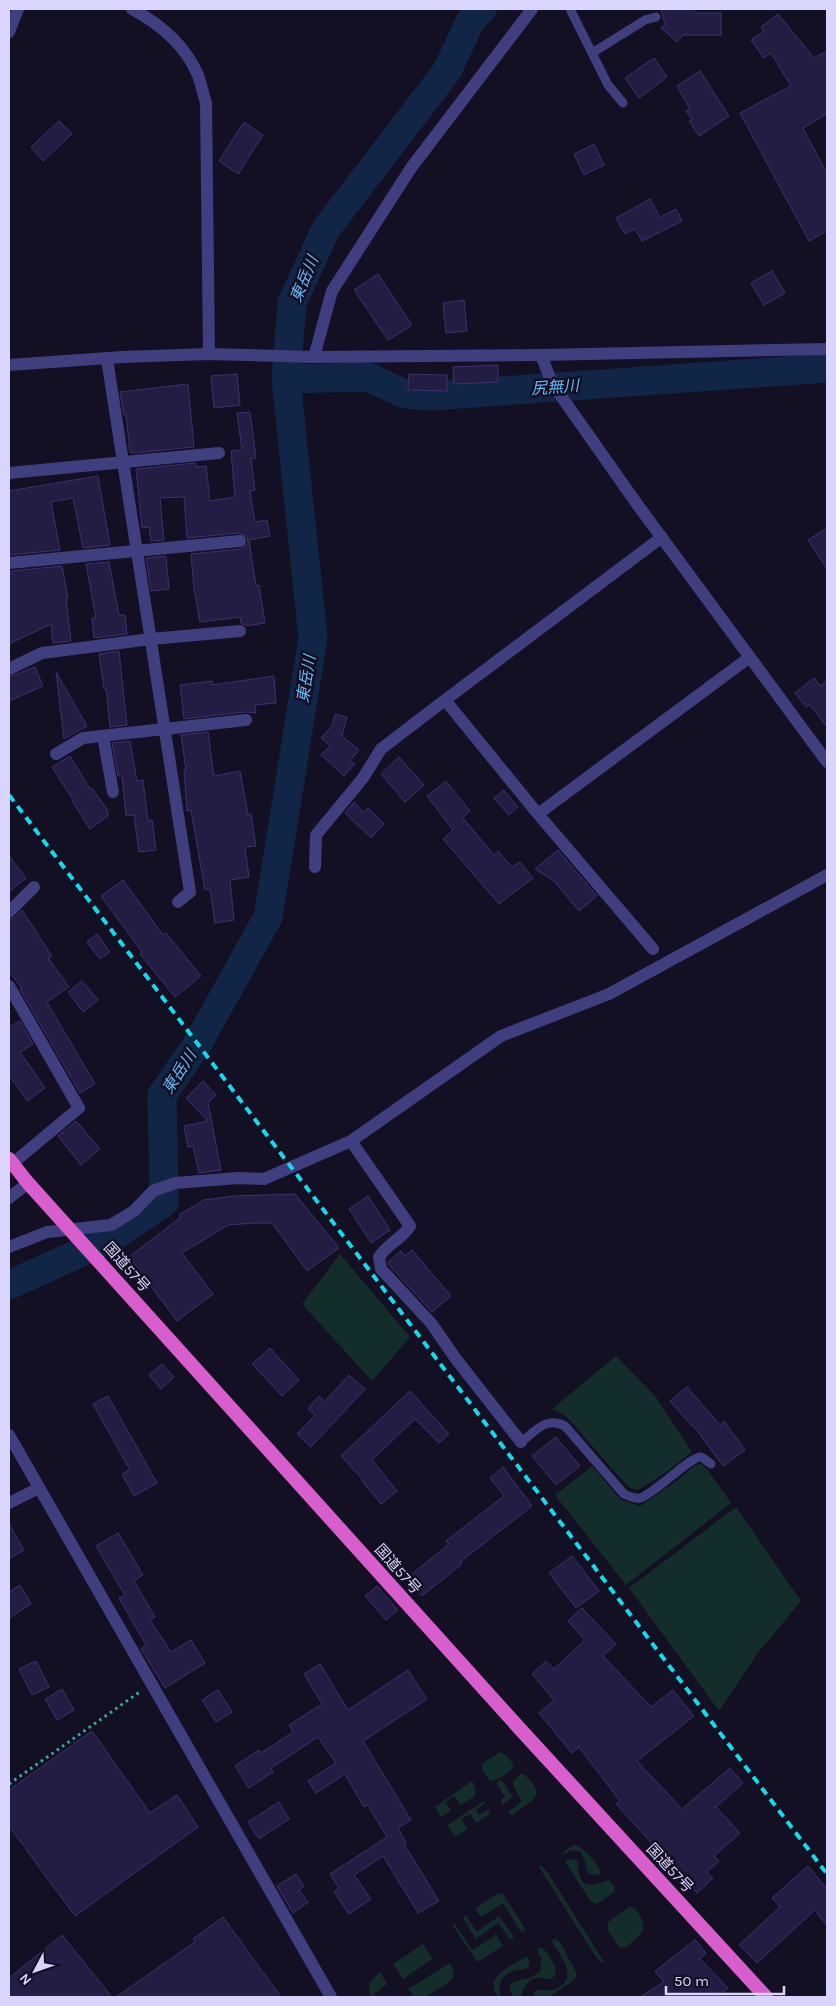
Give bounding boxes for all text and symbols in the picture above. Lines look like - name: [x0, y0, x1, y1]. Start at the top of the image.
- water label: 東岳川: [286, 251, 323, 305]
- water label: 尻無川: [530, 376, 582, 398]
- water label: 東岳川: [293, 652, 319, 704]
- water label: 東岳川: [158, 1045, 201, 1097]
- street label: 国道57号: [100, 1238, 154, 1296]
- street label: 国道57号: [371, 1540, 425, 1598]
- street label: 国道57号: [643, 1840, 697, 1896]
- north arrow: [10, 1946, 60, 1996]
- scale bar: [666, 1964, 784, 1996]
- text: N: [16, 1970, 35, 1989]
- text: 50 m: [674, 1972, 709, 1990]

